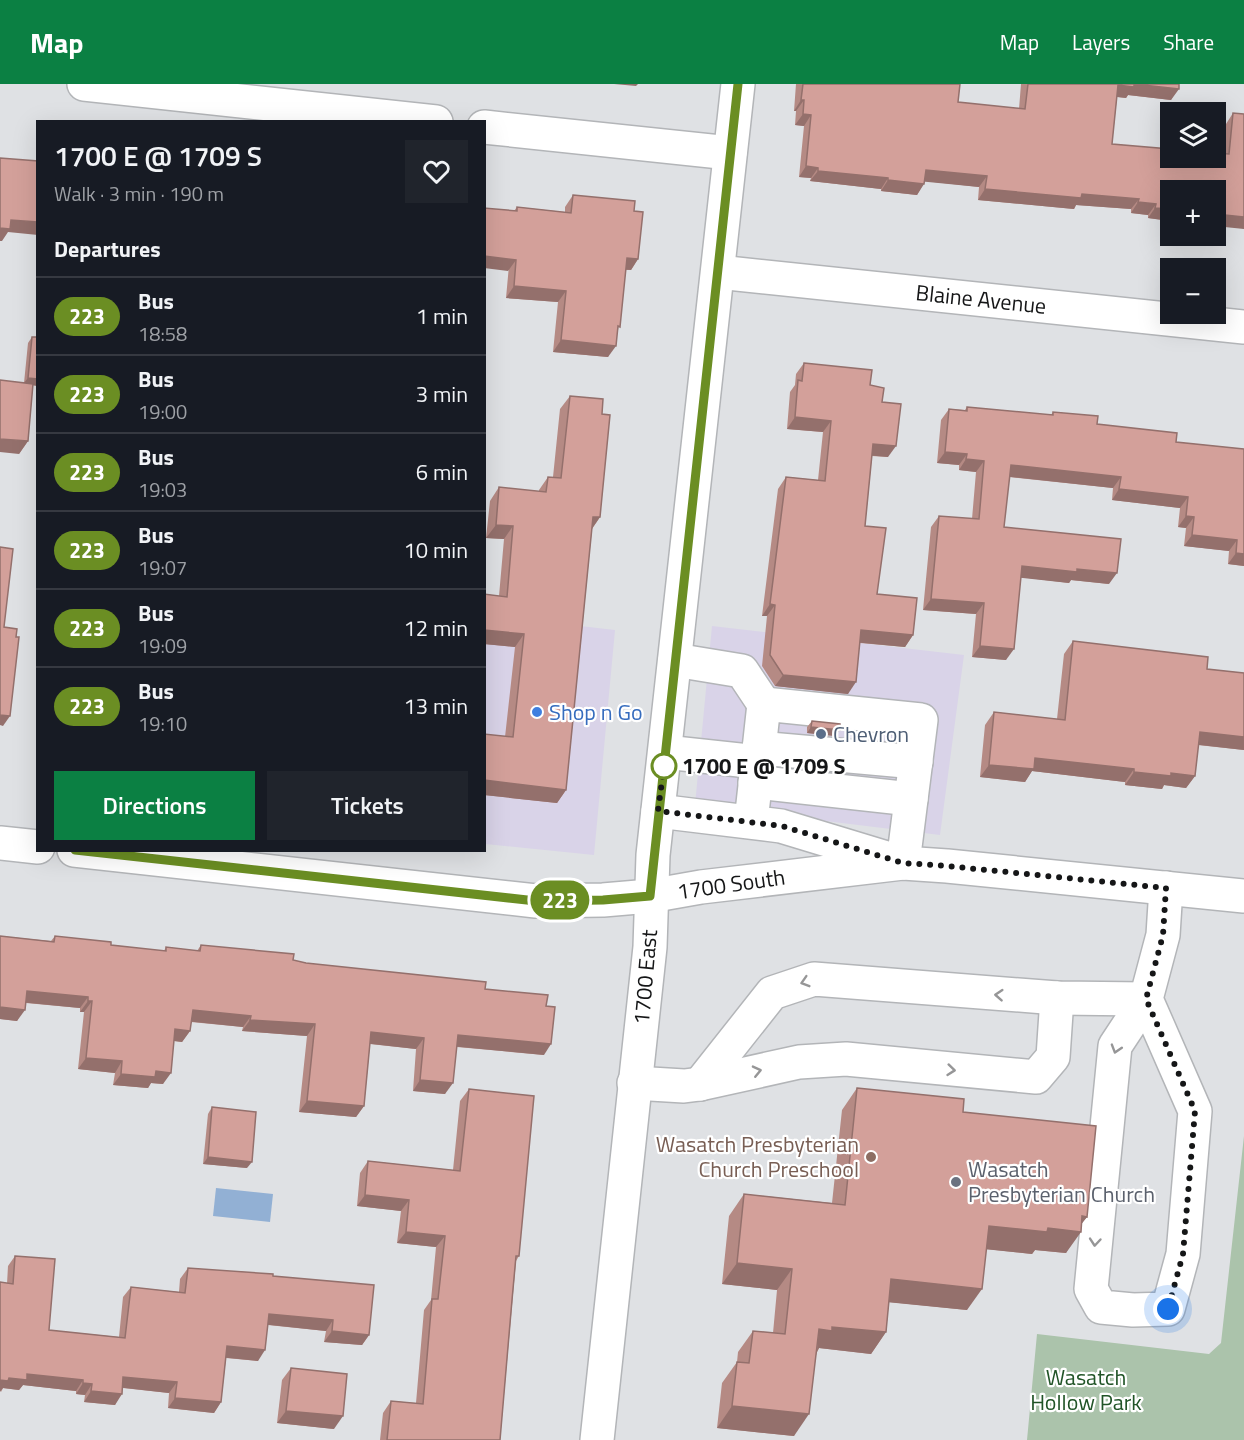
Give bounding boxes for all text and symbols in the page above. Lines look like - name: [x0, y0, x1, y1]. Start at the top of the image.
- text: Map: [30, 21, 84, 64]
- text: Map: [1000, 26, 1039, 58]
- text: Layers: [1072, 26, 1130, 58]
- text: Share: [1163, 26, 1214, 58]
- map controls: [1160, 102, 1226, 324]
- button: layers: [1160, 102, 1226, 168]
- text: 1700 E @ 1709 S: [54, 134, 262, 177]
- button: heart: [405, 140, 468, 203]
- text: Walk · 3 min · 190 m: [54, 178, 224, 209]
- button: +: [1160, 180, 1226, 246]
- text: Departures: [54, 232, 161, 266]
- button: −: [1160, 258, 1226, 324]
- street label: Blaine Avenue: [914, 275, 1048, 323]
- text: Bus: [138, 284, 174, 318]
- text: 1 min: [416, 299, 468, 333]
- text: 223: [69, 300, 105, 332]
- text: 18:58: [138, 318, 187, 349]
- text: Bus: [138, 362, 174, 396]
- text: 3 min: [416, 377, 468, 411]
- text: 223: [69, 378, 105, 410]
- text: 19:00: [138, 396, 187, 427]
- text: Bus: [138, 440, 174, 474]
- text: 6 min: [416, 455, 468, 489]
- text: 223: [69, 456, 105, 488]
- text: 19:03: [138, 474, 187, 505]
- text: Bus: [138, 518, 174, 552]
- text: 10 min: [403, 533, 468, 567]
- text: 223: [69, 534, 105, 566]
- text: 19:07: [138, 552, 187, 583]
- text: Bus: [138, 596, 174, 630]
- text: 12 min: [403, 611, 468, 645]
- text: 223: [69, 612, 105, 644]
- text: 19:09: [138, 630, 187, 661]
- text: Bus: [138, 674, 174, 708]
- text: 13 min: [403, 689, 468, 723]
- text: 223: [69, 690, 105, 722]
- place label: Shop n Go: [549, 695, 643, 729]
- marker: Shop n Go: [530, 705, 544, 719]
- text: 19:10: [138, 708, 187, 739]
- place label: Chevron: [833, 717, 909, 751]
- marker: Chevron: [814, 727, 828, 741]
- place label: 1700 E @ 1709 S: [682, 749, 846, 783]
- marker: 1700 E @ 1709 S: [651, 753, 677, 779]
- button: Directions: [54, 771, 255, 840]
- button: Tickets: [267, 771, 468, 840]
- street label: 1700 South: [675, 860, 787, 908]
- line badge: 223: [526, 880, 594, 920]
- text: 223: [542, 884, 578, 916]
- street label: 1700 East: [624, 928, 666, 1026]
- one-way arrow: [800, 975, 811, 987]
- one-way arrow: [994, 988, 1003, 1001]
- one-way arrow: [1111, 1043, 1123, 1053]
- one-way arrow: [946, 1063, 955, 1076]
- one-way arrow: [752, 1066, 762, 1079]
- place label: Wasatch Presbyterian Church Preschool: [656, 1127, 859, 1186]
- marker: Wasatch Presbyterian Church Preschool: [864, 1150, 878, 1164]
- place label: Wasatch Presbyterian Church: [968, 1152, 1155, 1211]
- marker: Wasatch Presbyterian Church: [949, 1175, 963, 1189]
- one-way arrow: [1089, 1237, 1102, 1246]
- your location: [1153, 1294, 1183, 1324]
- park label: Wasatch Hollow Park: [1030, 1360, 1142, 1419]

